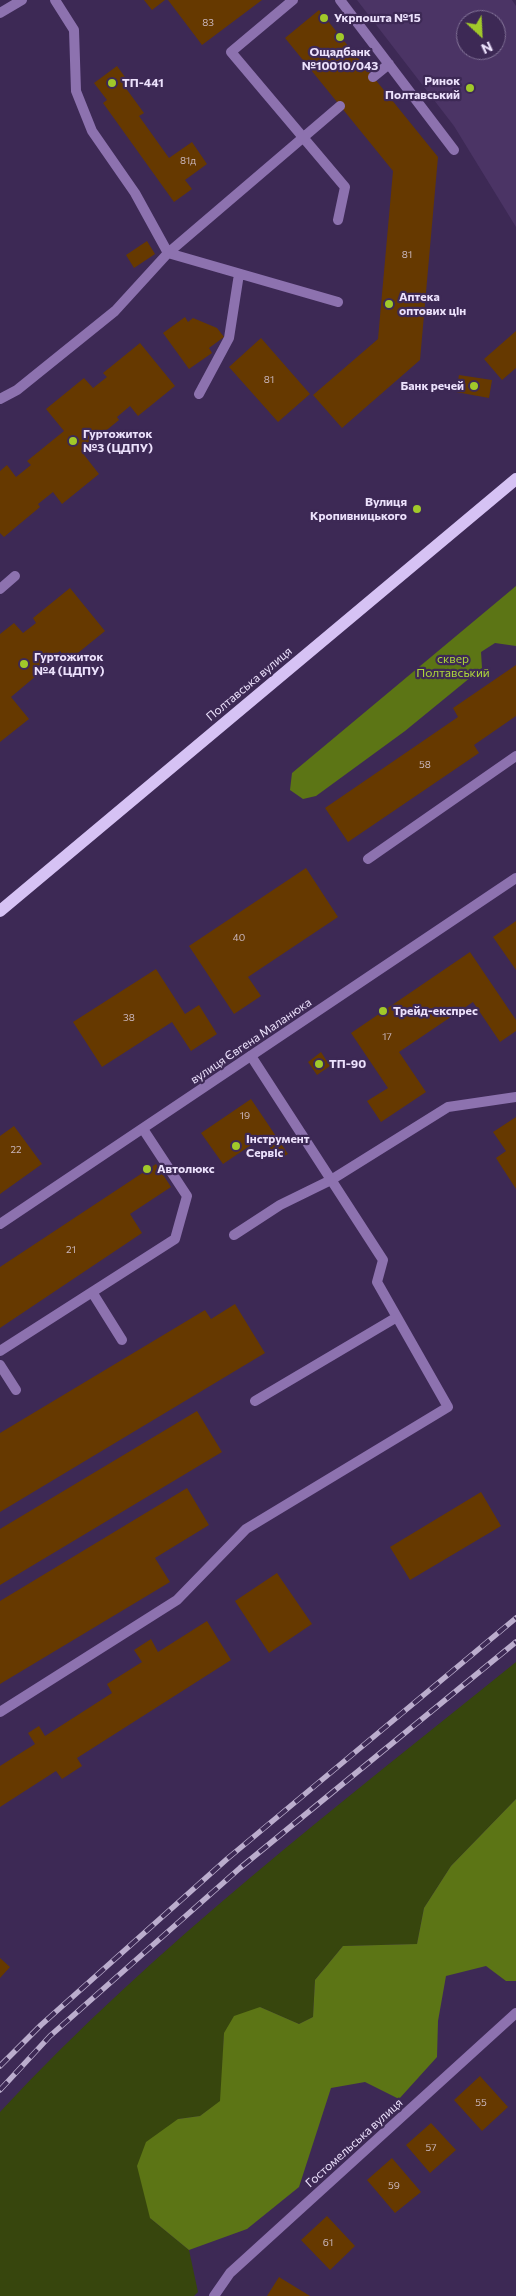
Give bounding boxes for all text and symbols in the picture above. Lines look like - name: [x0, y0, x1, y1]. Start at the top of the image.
- north arrow: [456, 10, 506, 60]
- place label: Укрпошта №15: [334, 11, 421, 25]
- marker: Укрпошта №15: [318, 12, 330, 24]
- house number: 83: [202, 17, 214, 29]
- marker: Ощадбанк №10010/043: [334, 31, 346, 43]
- text: N: [479, 38, 495, 58]
- place label: Ощадбанк №10010/043: [302, 45, 378, 73]
- place label: Ринок Полтавський: [385, 74, 460, 102]
- place label: ТП-441: [122, 76, 164, 90]
- marker: ТП-441: [106, 77, 118, 89]
- marker: Ринок Полтавський: [464, 82, 476, 94]
- house number: 81д: [180, 155, 196, 167]
- house number: 81: [402, 249, 412, 261]
- place label: Аптека оптових цін: [399, 290, 466, 318]
- marker: Аптека оптових цін: [383, 298, 395, 310]
- house number: 81: [264, 374, 274, 386]
- place label: Банк речей: [401, 379, 464, 393]
- marker: Банк речей: [468, 380, 480, 392]
- place label: Гуртожиток №3 (ЦДПУ): [83, 427, 153, 455]
- marker: Гуртожиток №3 (ЦДПУ): [67, 435, 79, 447]
- place label: Вулиця Кропивницького: [310, 495, 407, 523]
- marker: Вулиця Кропивницького: [411, 503, 423, 515]
- street label: Полтавська вулиця: [203, 644, 295, 724]
- place label: Гуртожиток №4 (ЦДПУ): [34, 650, 104, 678]
- park label: сквер Полтавський: [416, 652, 490, 680]
- marker: Гуртожиток №4 (ЦДПУ): [18, 658, 30, 670]
- house number: 58: [419, 759, 431, 771]
- house number: 40: [233, 932, 245, 944]
- street label: вулиця Євгена Маланюка: [188, 995, 314, 1087]
- place label: Трейд-експрес: [393, 1004, 478, 1018]
- marker: Трейд-експрес: [377, 1005, 389, 1017]
- house number: 38: [123, 1012, 135, 1024]
- house number: 17: [382, 1031, 392, 1043]
- place label: ТП-90: [329, 1057, 366, 1071]
- marker: ТП-90: [313, 1058, 325, 1070]
- house number: 19: [240, 1110, 250, 1122]
- place label: Інструмент Сервіс: [246, 1132, 309, 1160]
- marker: Інструмент Сервіс: [230, 1140, 242, 1152]
- house number: 22: [10, 1144, 22, 1156]
- place label: Автолюкс: [157, 1162, 215, 1176]
- marker: Автолюкс: [141, 1163, 153, 1175]
- house number: 21: [66, 1244, 76, 1256]
- street label: Гостомельська вулиця: [302, 2096, 406, 2190]
- house number: 55: [475, 2097, 487, 2109]
- house number: 57: [425, 2142, 437, 2154]
- house number: 59: [388, 2180, 400, 2192]
- house number: 61: [323, 2237, 333, 2249]

